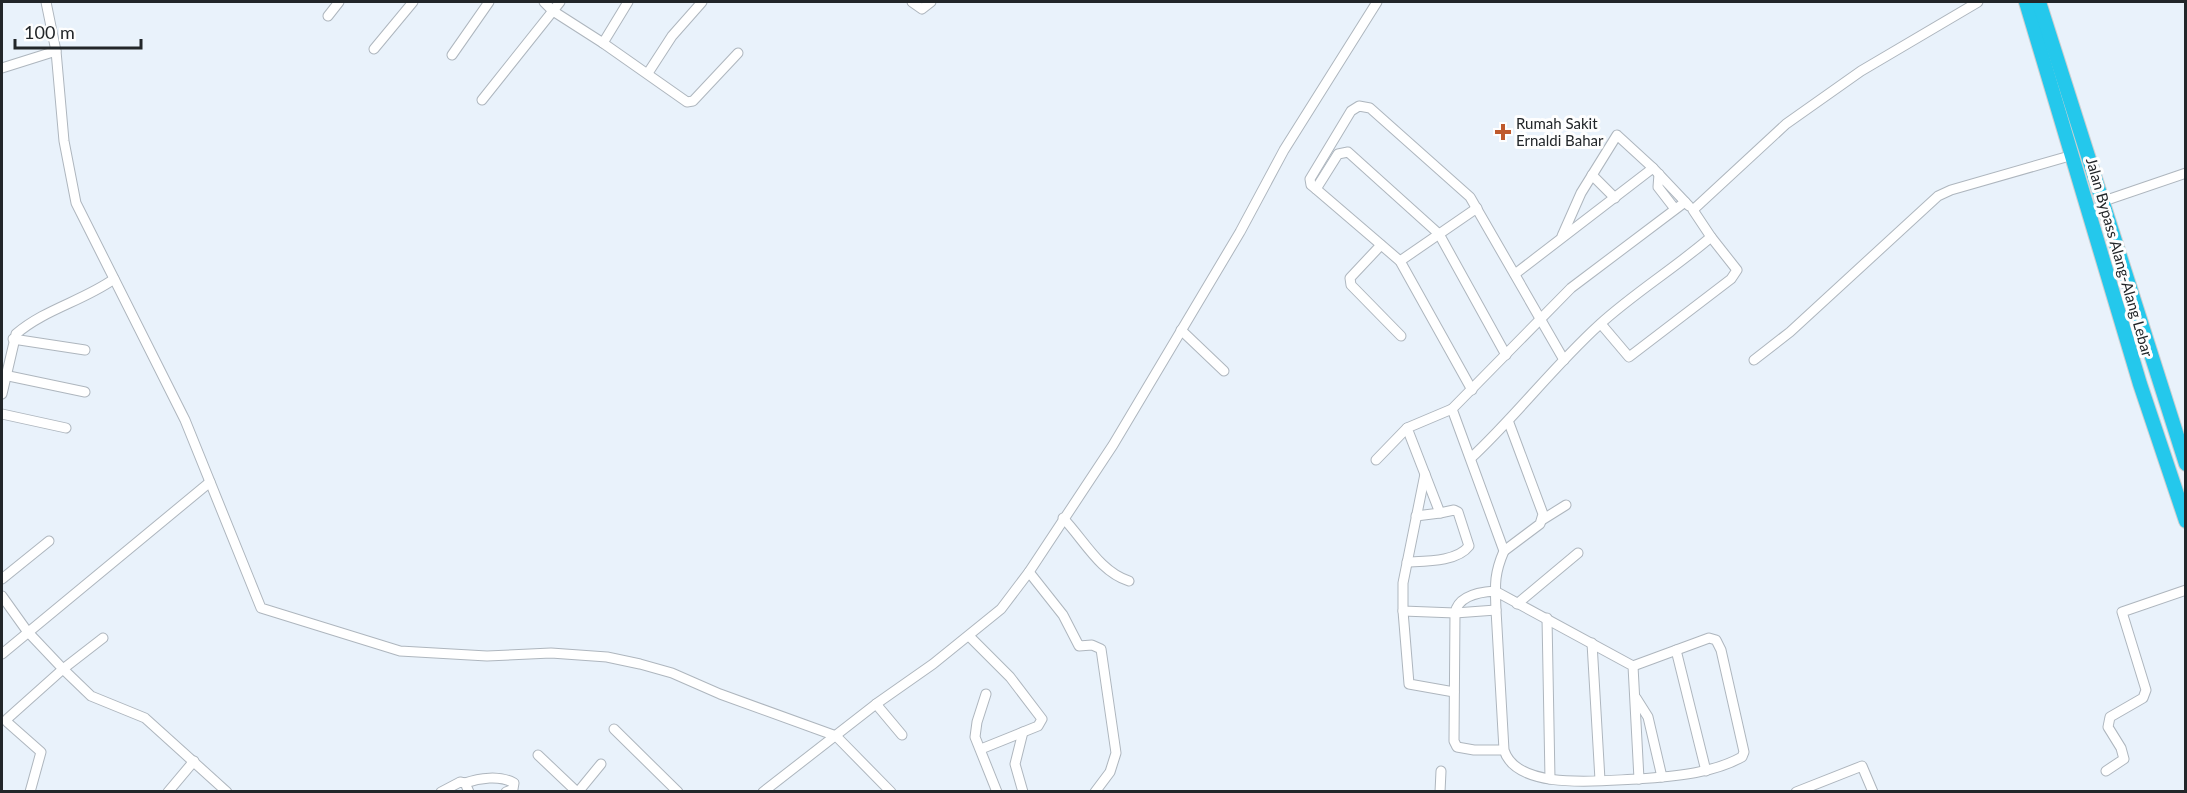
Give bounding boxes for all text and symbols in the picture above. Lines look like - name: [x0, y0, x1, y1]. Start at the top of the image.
- scale bar: [15, 12, 141, 50]
- text: 100 m: [24, 21, 75, 43]
- place label: Rumah Sakit Ernaldi Bahar: [1516, 114, 1604, 149]
- marker: Rumah Sakit Ernaldi Bahar: [1494, 123, 1512, 141]
- street label: Jalan Bypass Alang-Alang Lebar: [2083, 155, 2157, 359]

